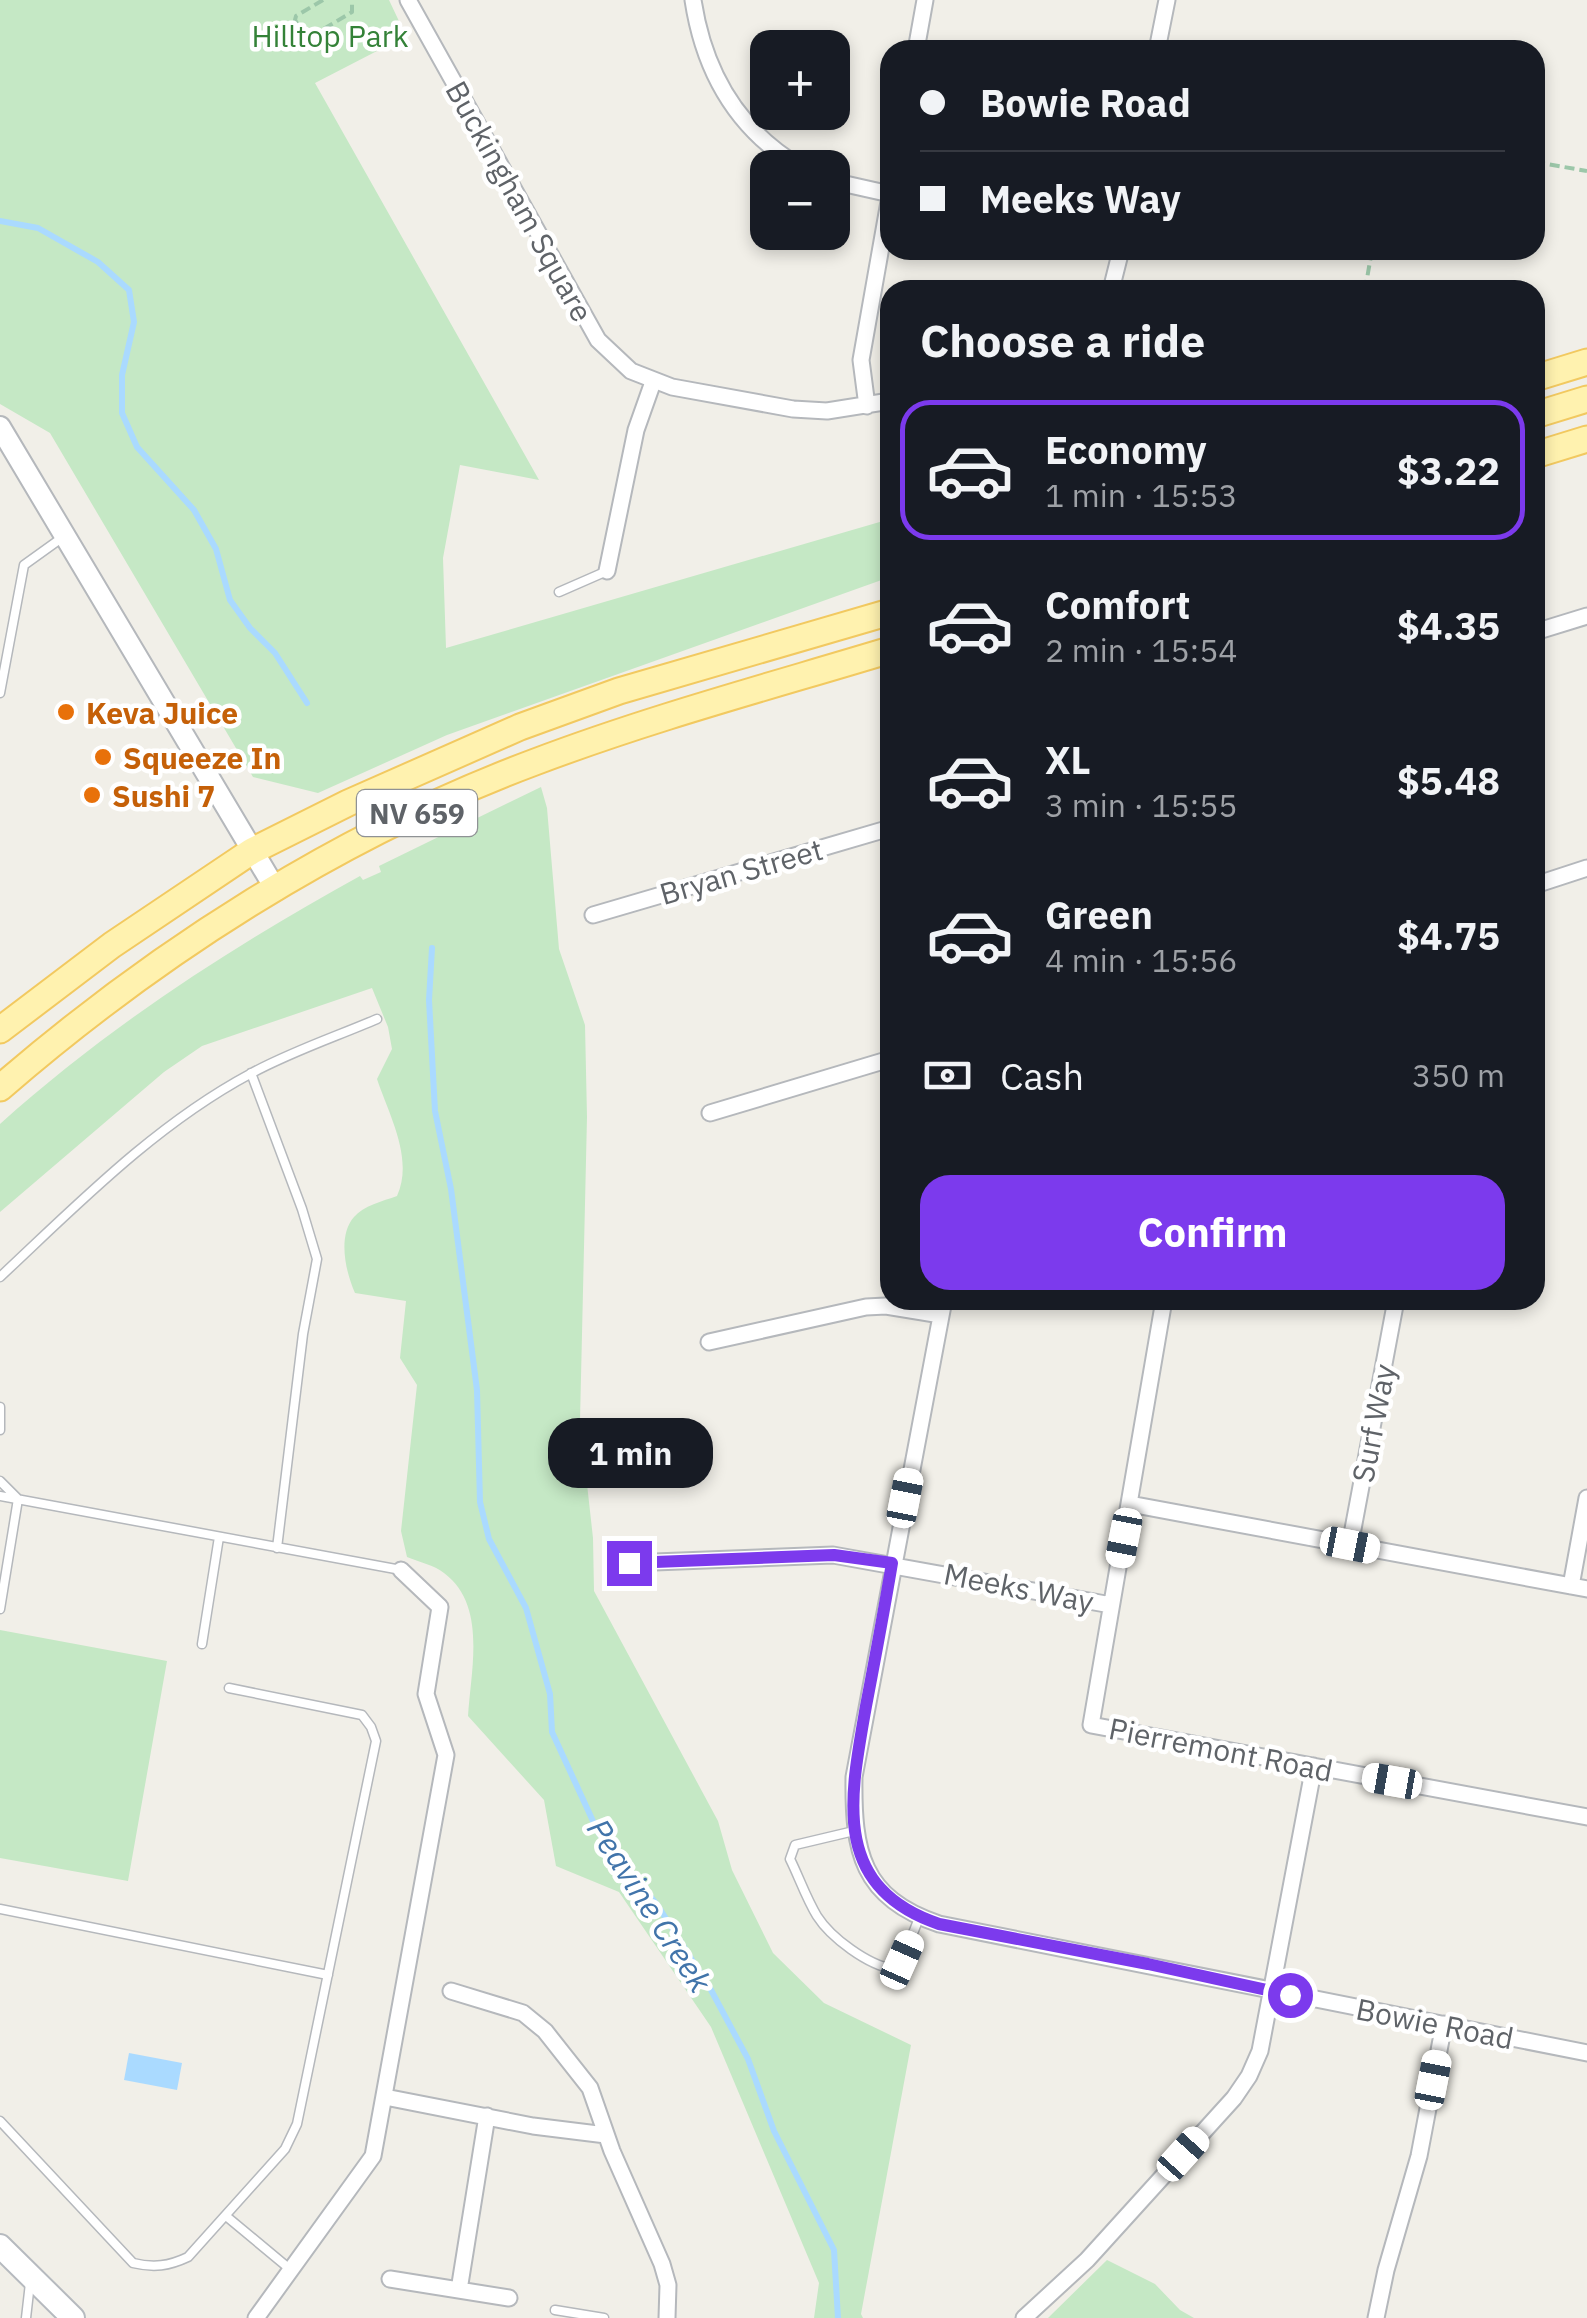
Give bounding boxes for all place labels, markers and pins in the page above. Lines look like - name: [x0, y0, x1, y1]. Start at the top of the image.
- place label: Keva Juice: [86, 693, 238, 732]
- marker: Keva Juice: [55, 701, 77, 723]
- place label: Squeeze In: [123, 738, 281, 777]
- marker: Squeeze In: [92, 746, 114, 768]
- place label: Sushi 7: [112, 776, 215, 815]
- marker: Sushi 7: [81, 784, 103, 806]

